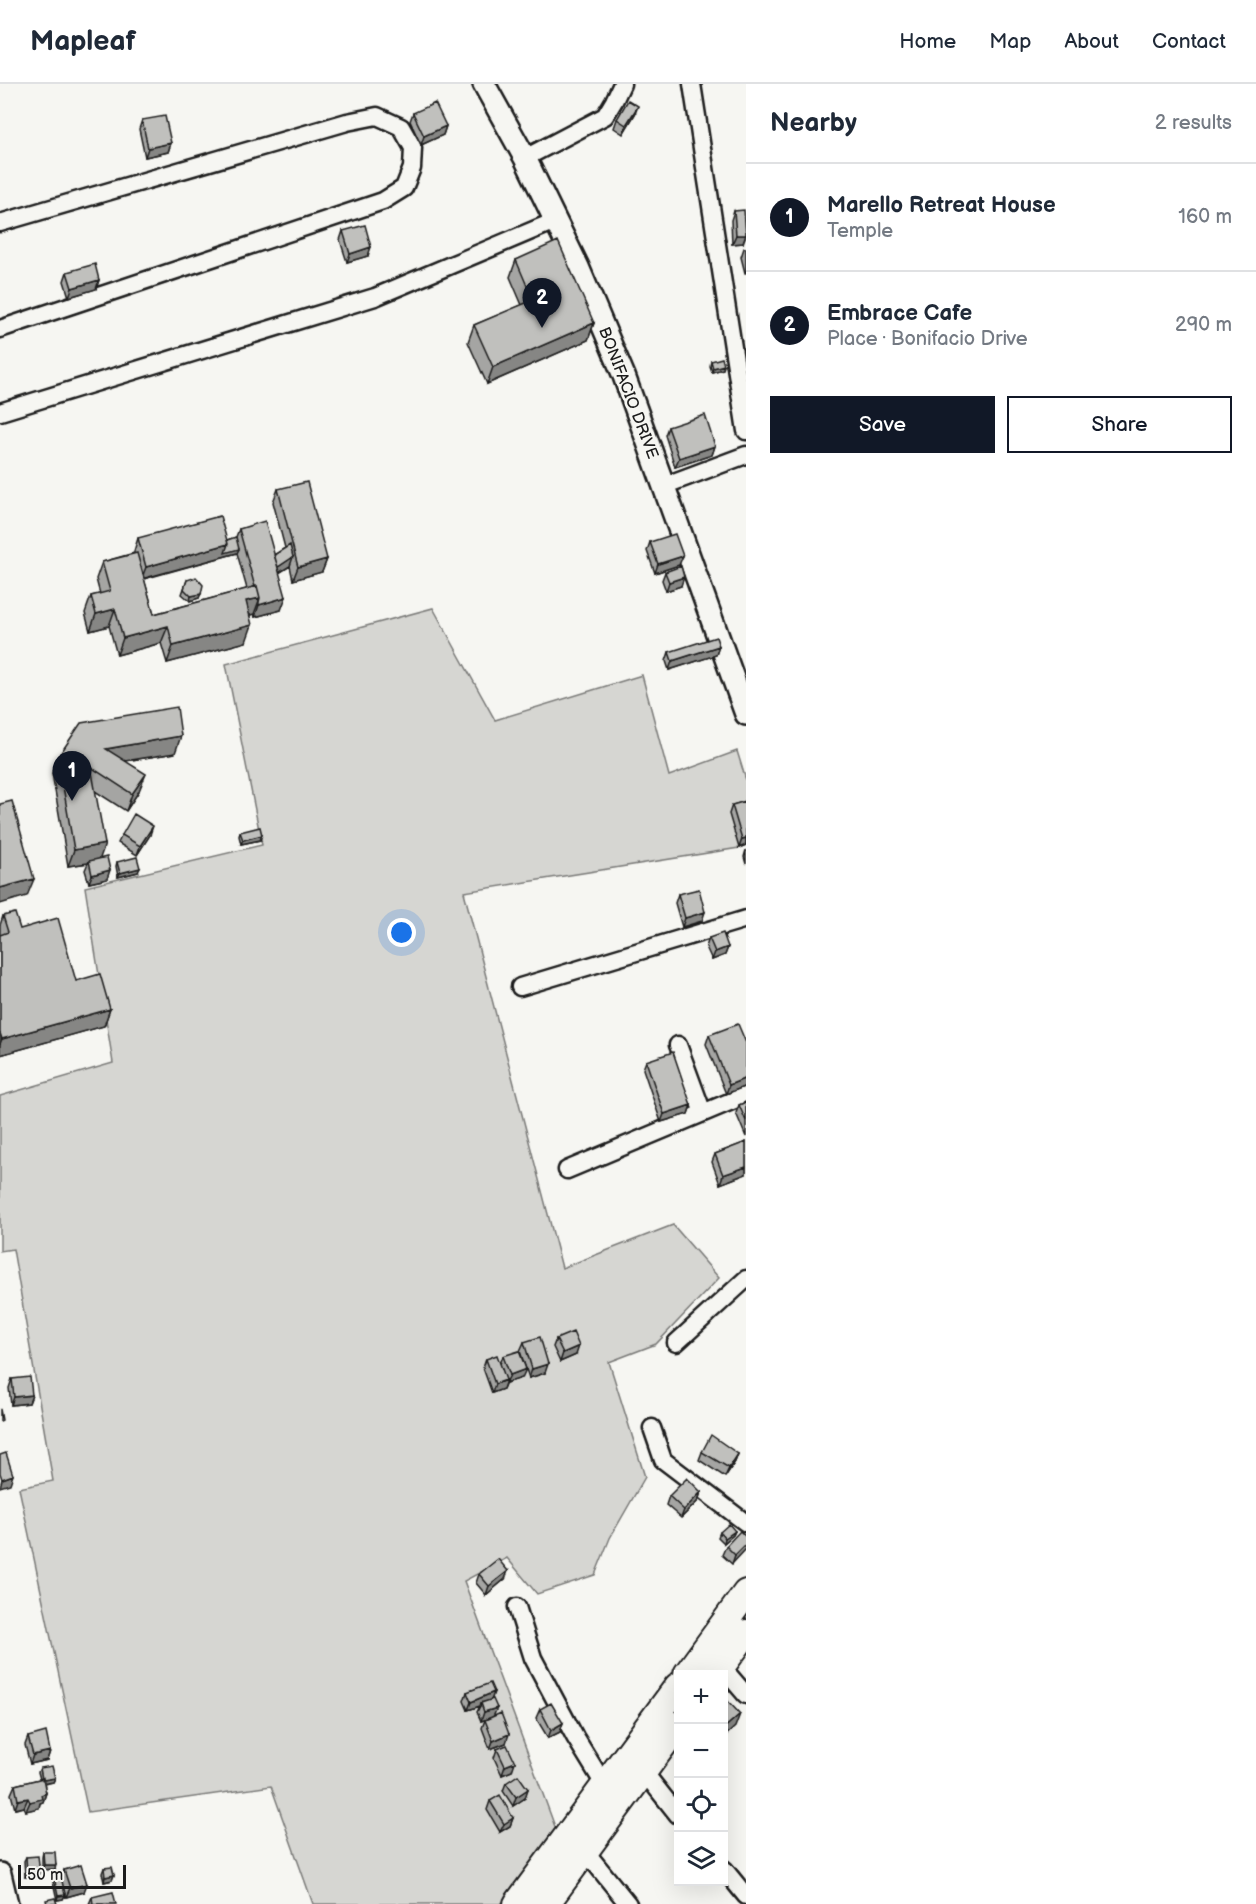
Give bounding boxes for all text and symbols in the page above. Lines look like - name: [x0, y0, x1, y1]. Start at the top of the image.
- text: Mapleaf: [30, 25, 136, 58]
- text: Home: [899, 29, 956, 54]
- text: Map: [989, 29, 1031, 54]
- text: About: [1064, 29, 1119, 54]
- text: Contact: [1152, 29, 1226, 54]
- text: Nearby: [770, 108, 857, 139]
- text: 2 results: [1155, 111, 1232, 135]
- text: Marello Retreat House: [827, 192, 1056, 219]
- text: 1: [785, 205, 794, 229]
- text: 160 m: [1178, 205, 1232, 229]
- text: Temple: [827, 219, 893, 243]
- pin: 2: [522, 278, 562, 328]
- text: Embrace Cafe: [827, 300, 972, 327]
- text: 2: [784, 313, 795, 337]
- text: 290 m: [1175, 313, 1232, 337]
- street label: BONIFACIO DRIVE: [594, 324, 662, 462]
- text: Place · Bonifacio Drive: [827, 327, 1028, 351]
- button: Save: [770, 396, 995, 453]
- button: Share: [1007, 396, 1232, 453]
- pin: 1: [52, 752, 92, 801]
- your location: [387, 918, 416, 947]
- map controls: [674, 1670, 728, 1886]
- button: +: [674, 1670, 728, 1724]
- button: −: [674, 1724, 728, 1778]
- button: locate: [674, 1778, 728, 1832]
- button: layers: [674, 1832, 728, 1886]
- scale bar: [18, 1862, 126, 1890]
- text: 50 m: [27, 1866, 63, 1885]

